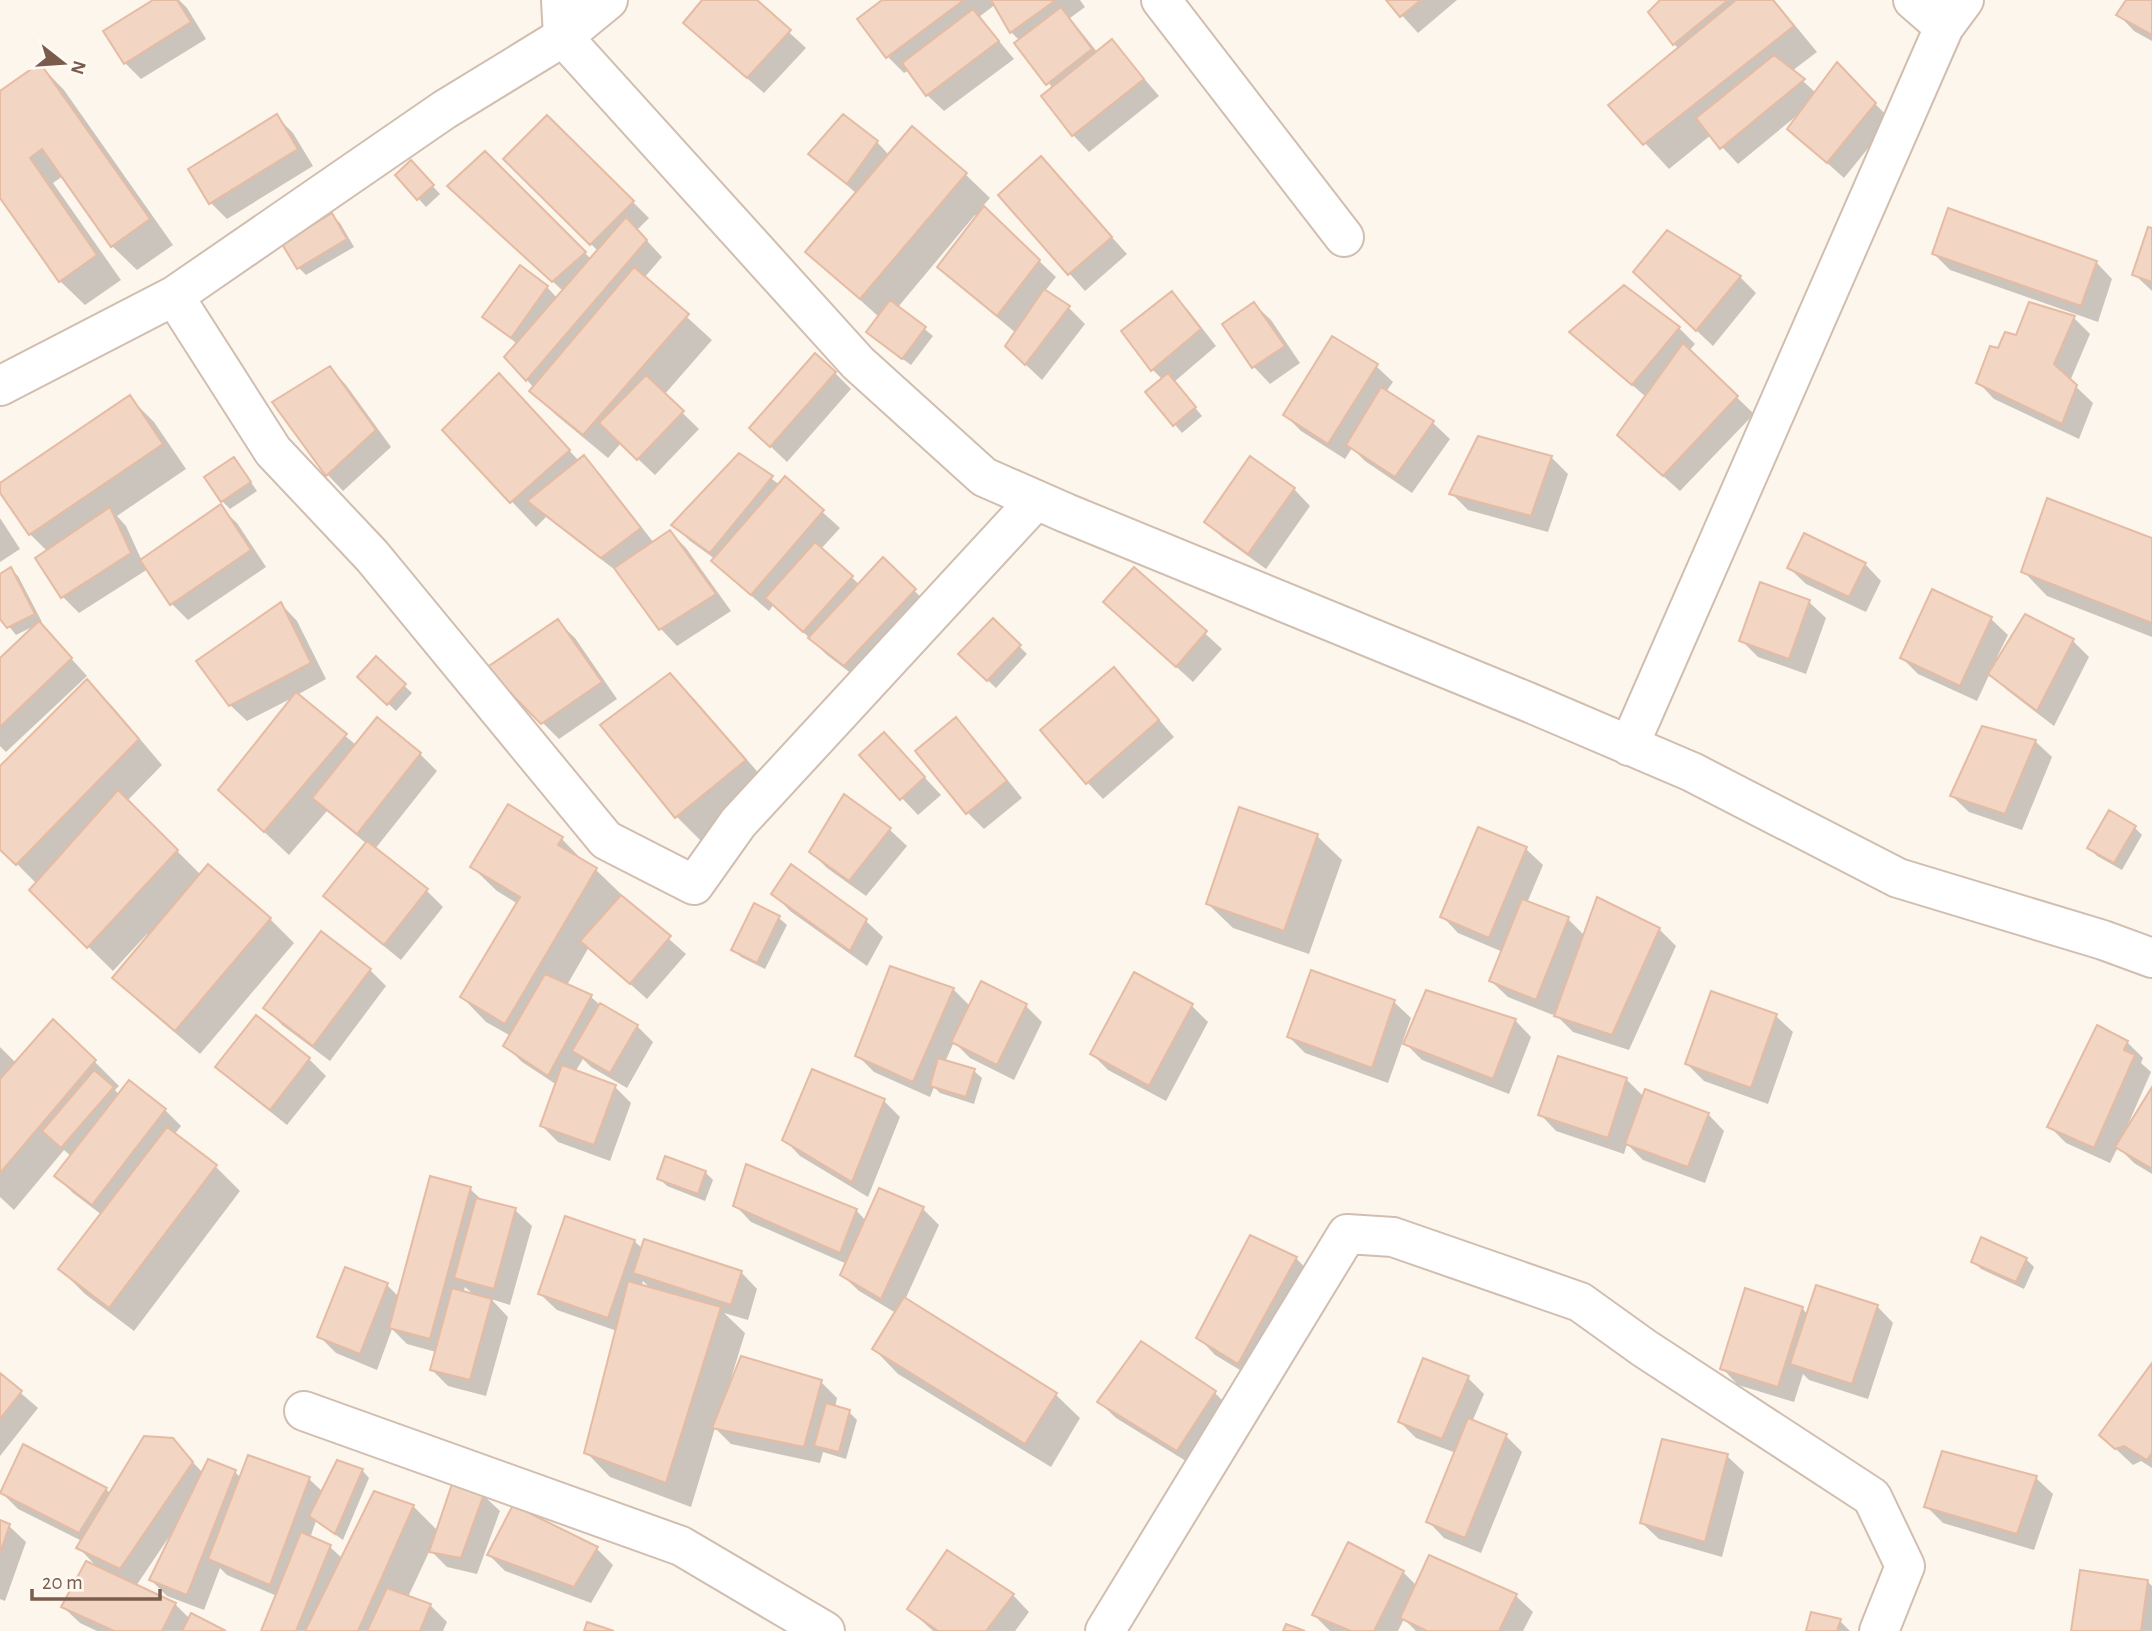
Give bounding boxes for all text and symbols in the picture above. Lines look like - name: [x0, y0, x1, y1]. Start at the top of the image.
- north arrow: [28, 28, 98, 98]
- text: N: [67, 58, 89, 77]
- scale bar: [32, 1558, 159, 1602]
- text: 20 m: [42, 1572, 83, 1593]

